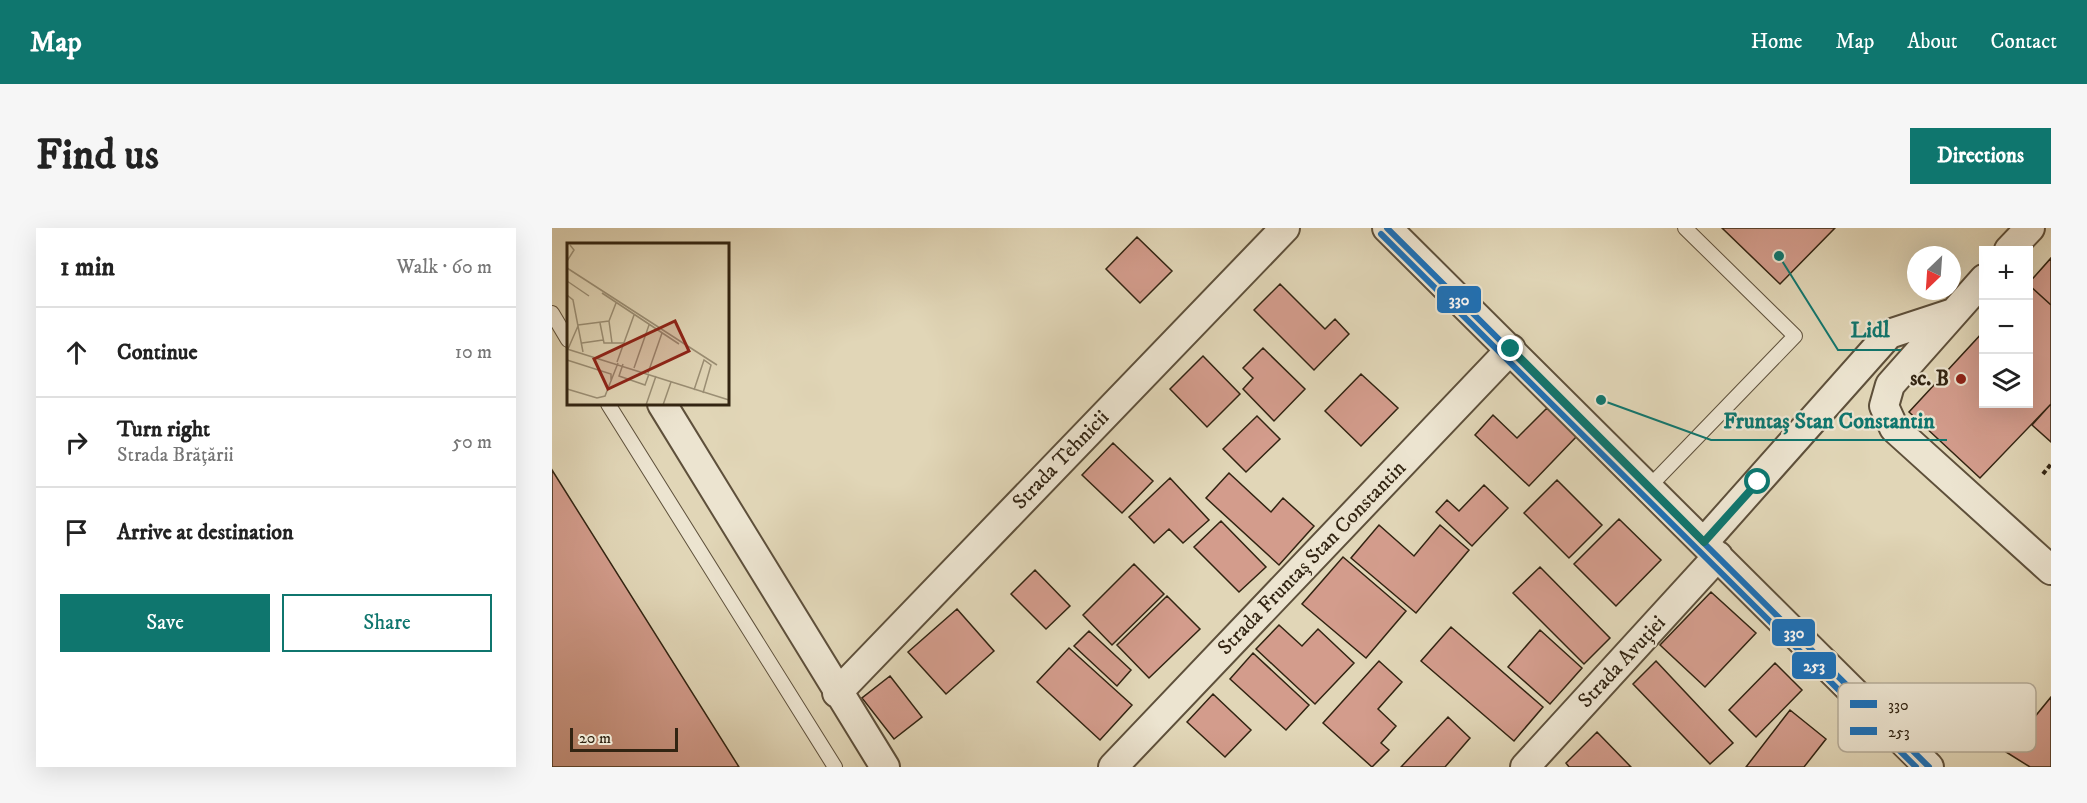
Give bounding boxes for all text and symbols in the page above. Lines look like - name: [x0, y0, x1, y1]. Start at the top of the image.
- text: Map: [30, 25, 82, 60]
- text: Home: [1751, 29, 1803, 55]
- text: Map: [1836, 29, 1874, 55]
- text: About: [1907, 29, 1958, 55]
- text: Contact: [1991, 29, 2057, 55]
- button: Directions: [1910, 128, 2051, 184]
- text: Find us: [36, 130, 159, 182]
- inset map: [567, 243, 729, 405]
- north arrow: [1907, 246, 1961, 300]
- map controls: [1979, 246, 2033, 408]
- button: +: [1979, 246, 2033, 300]
- text: 1 min: [60, 251, 115, 284]
- text: Walk · 60 m: [397, 255, 492, 280]
- line badge: 330: [1436, 285, 1482, 314]
- text: 330: [1449, 290, 1470, 310]
- button: −: [1979, 300, 2033, 354]
- callout: Lidl: [1838, 310, 1901, 350]
- text: Lidl: [1850, 317, 1890, 344]
- route end: [1497, 335, 1523, 361]
- icon: ahead: [60, 336, 93, 369]
- text: Continue: [117, 339, 198, 366]
- text: 10 m: [455, 340, 492, 365]
- button: layers: [1979, 354, 2033, 408]
- place label: sc. B: [1910, 366, 1949, 392]
- marker: sc. B: [1954, 372, 1968, 386]
- callout: Fruntaș Stan Constantin: [1711, 400, 1947, 440]
- street label: Strada Tehnicii: [1007, 405, 1115, 515]
- text: Fruntaș Stan Constantin: [1723, 408, 1935, 435]
- text: Turn right: [117, 416, 210, 443]
- icon: right: [60, 426, 93, 459]
- text: 50 m: [452, 430, 492, 455]
- text: Strada Brățării: [117, 443, 234, 468]
- street label: Strada Fruntaș Stan Constantin: [1212, 455, 1412, 661]
- route start: [1744, 468, 1770, 494]
- icon: arrive: [60, 516, 93, 549]
- text: Arrive at destination: [117, 519, 294, 546]
- button: Save: [60, 594, 270, 652]
- button: Share: [282, 594, 492, 652]
- street label: Strada Avuției: [1573, 610, 1671, 714]
- line badge: 330: [1771, 618, 1816, 647]
- text: 330: [1784, 623, 1805, 643]
- line badge: 253: [1791, 651, 1837, 680]
- text: 253: [1803, 656, 1825, 676]
- legend: [1838, 683, 2036, 752]
- text: 330: [1888, 695, 1909, 715]
- text: 253: [1888, 722, 1910, 742]
- scale bar: [570, 725, 678, 752]
- text: 20 m: [579, 728, 611, 748]

